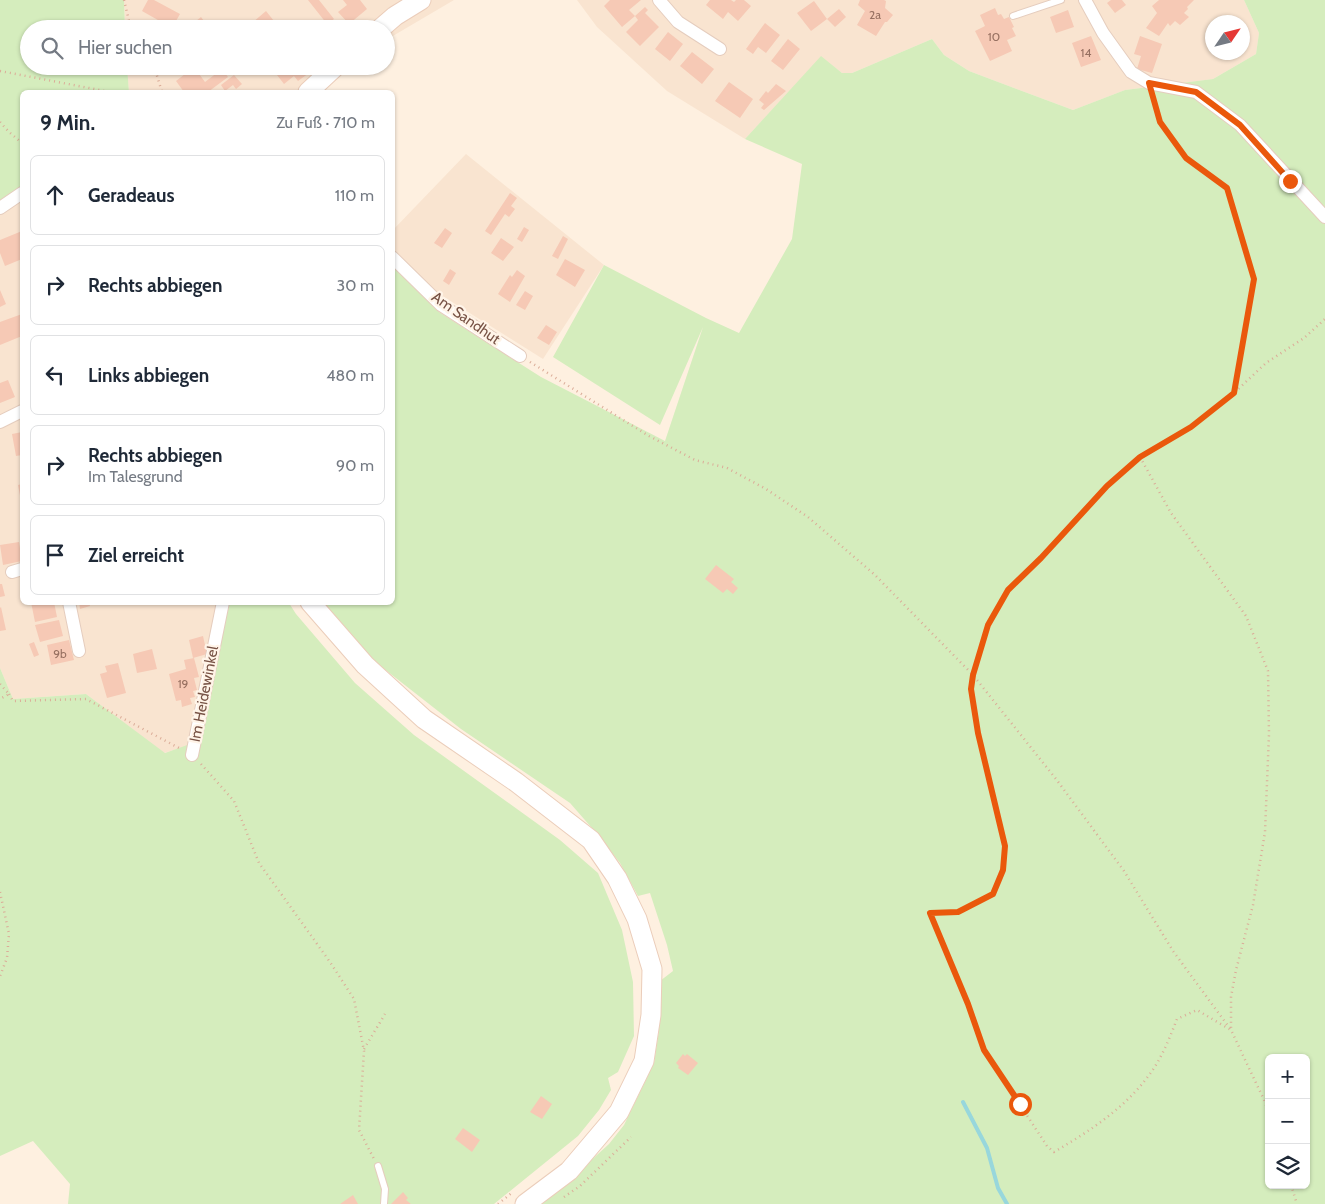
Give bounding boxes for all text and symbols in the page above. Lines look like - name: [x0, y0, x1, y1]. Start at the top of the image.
- house number: 2a: [869, 7, 881, 22]
- north arrow: [1205, 15, 1250, 60]
- search box: [20, 20, 395, 75]
- house number: 10: [988, 29, 1000, 44]
- icon: search: [38, 34, 66, 62]
- text: Hier suchen: [78, 36, 172, 59]
- house number: 14: [1081, 45, 1091, 60]
- text: 9 Min.: [40, 110, 95, 135]
- text: Zu Fuß · 710 m: [276, 113, 375, 132]
- route end: [1279, 170, 1302, 193]
- icon: ahead: [41, 181, 69, 209]
- text: Geradeaus: [88, 184, 174, 207]
- text: 110 m: [335, 186, 374, 205]
- icon: right: [41, 271, 69, 299]
- text: Rechts abbiegen: [88, 274, 222, 297]
- text: 30 m: [337, 276, 374, 295]
- street label: Am Sandhut: [428, 288, 504, 348]
- icon: left: [41, 361, 69, 389]
- text: Links abbiegen: [88, 364, 209, 387]
- text: 480 m: [326, 366, 374, 385]
- text: Rechts abbiegen: [88, 444, 222, 467]
- icon: right: [41, 451, 69, 479]
- text: 90 m: [336, 456, 374, 475]
- text: Im Talesgrund: [88, 467, 183, 486]
- icon: arrive: [41, 541, 69, 569]
- text: Ziel erreicht: [88, 544, 184, 567]
- street label: Im Heidewinkel: [186, 644, 222, 744]
- house number: 9b: [53, 646, 67, 661]
- house number: 19: [178, 676, 189, 691]
- map controls: [1265, 1054, 1310, 1189]
- button: +: [1265, 1054, 1310, 1099]
- route start: [1009, 1093, 1032, 1116]
- button: −: [1265, 1099, 1310, 1144]
- button: layers: [1265, 1144, 1310, 1189]

